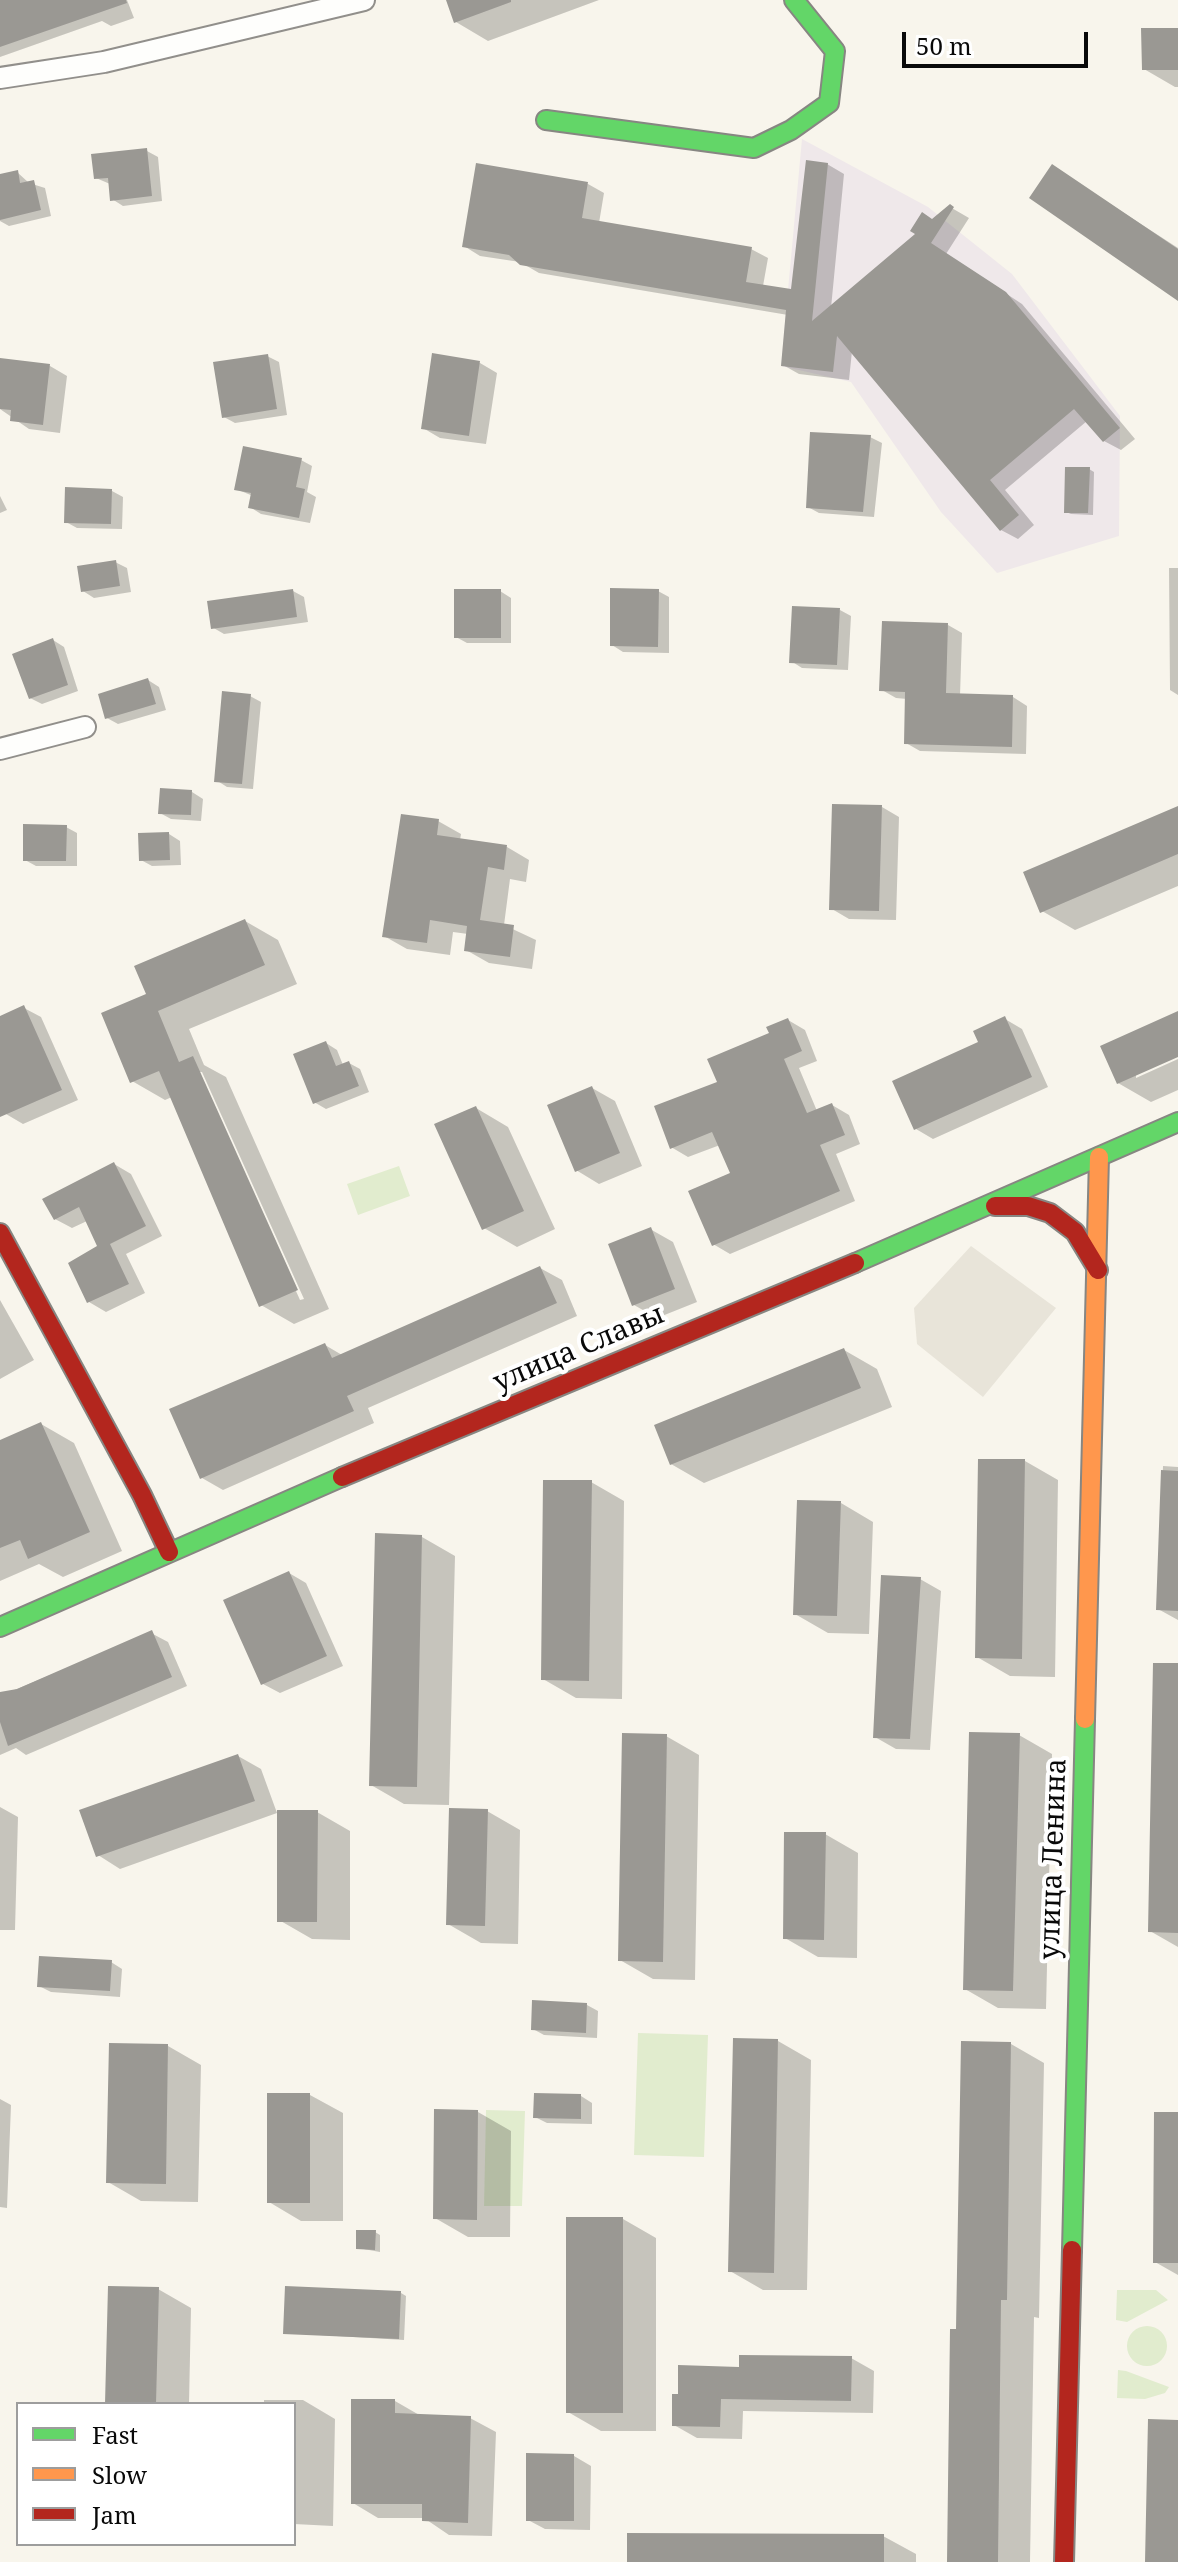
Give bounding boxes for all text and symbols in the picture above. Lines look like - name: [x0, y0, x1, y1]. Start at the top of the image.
- scale bar: [906, 16, 1092, 66]
- text: 50 m: [916, 29, 972, 62]
- street label: улица Славы: [488, 1298, 670, 1400]
- street label: улица Ленина: [1034, 1758, 1074, 1960]
- legend: [16, 2402, 296, 2546]
- text: Fast: [92, 2418, 138, 2451]
- text: Slow: [92, 2458, 147, 2491]
- text: Jam: [92, 2498, 137, 2531]

